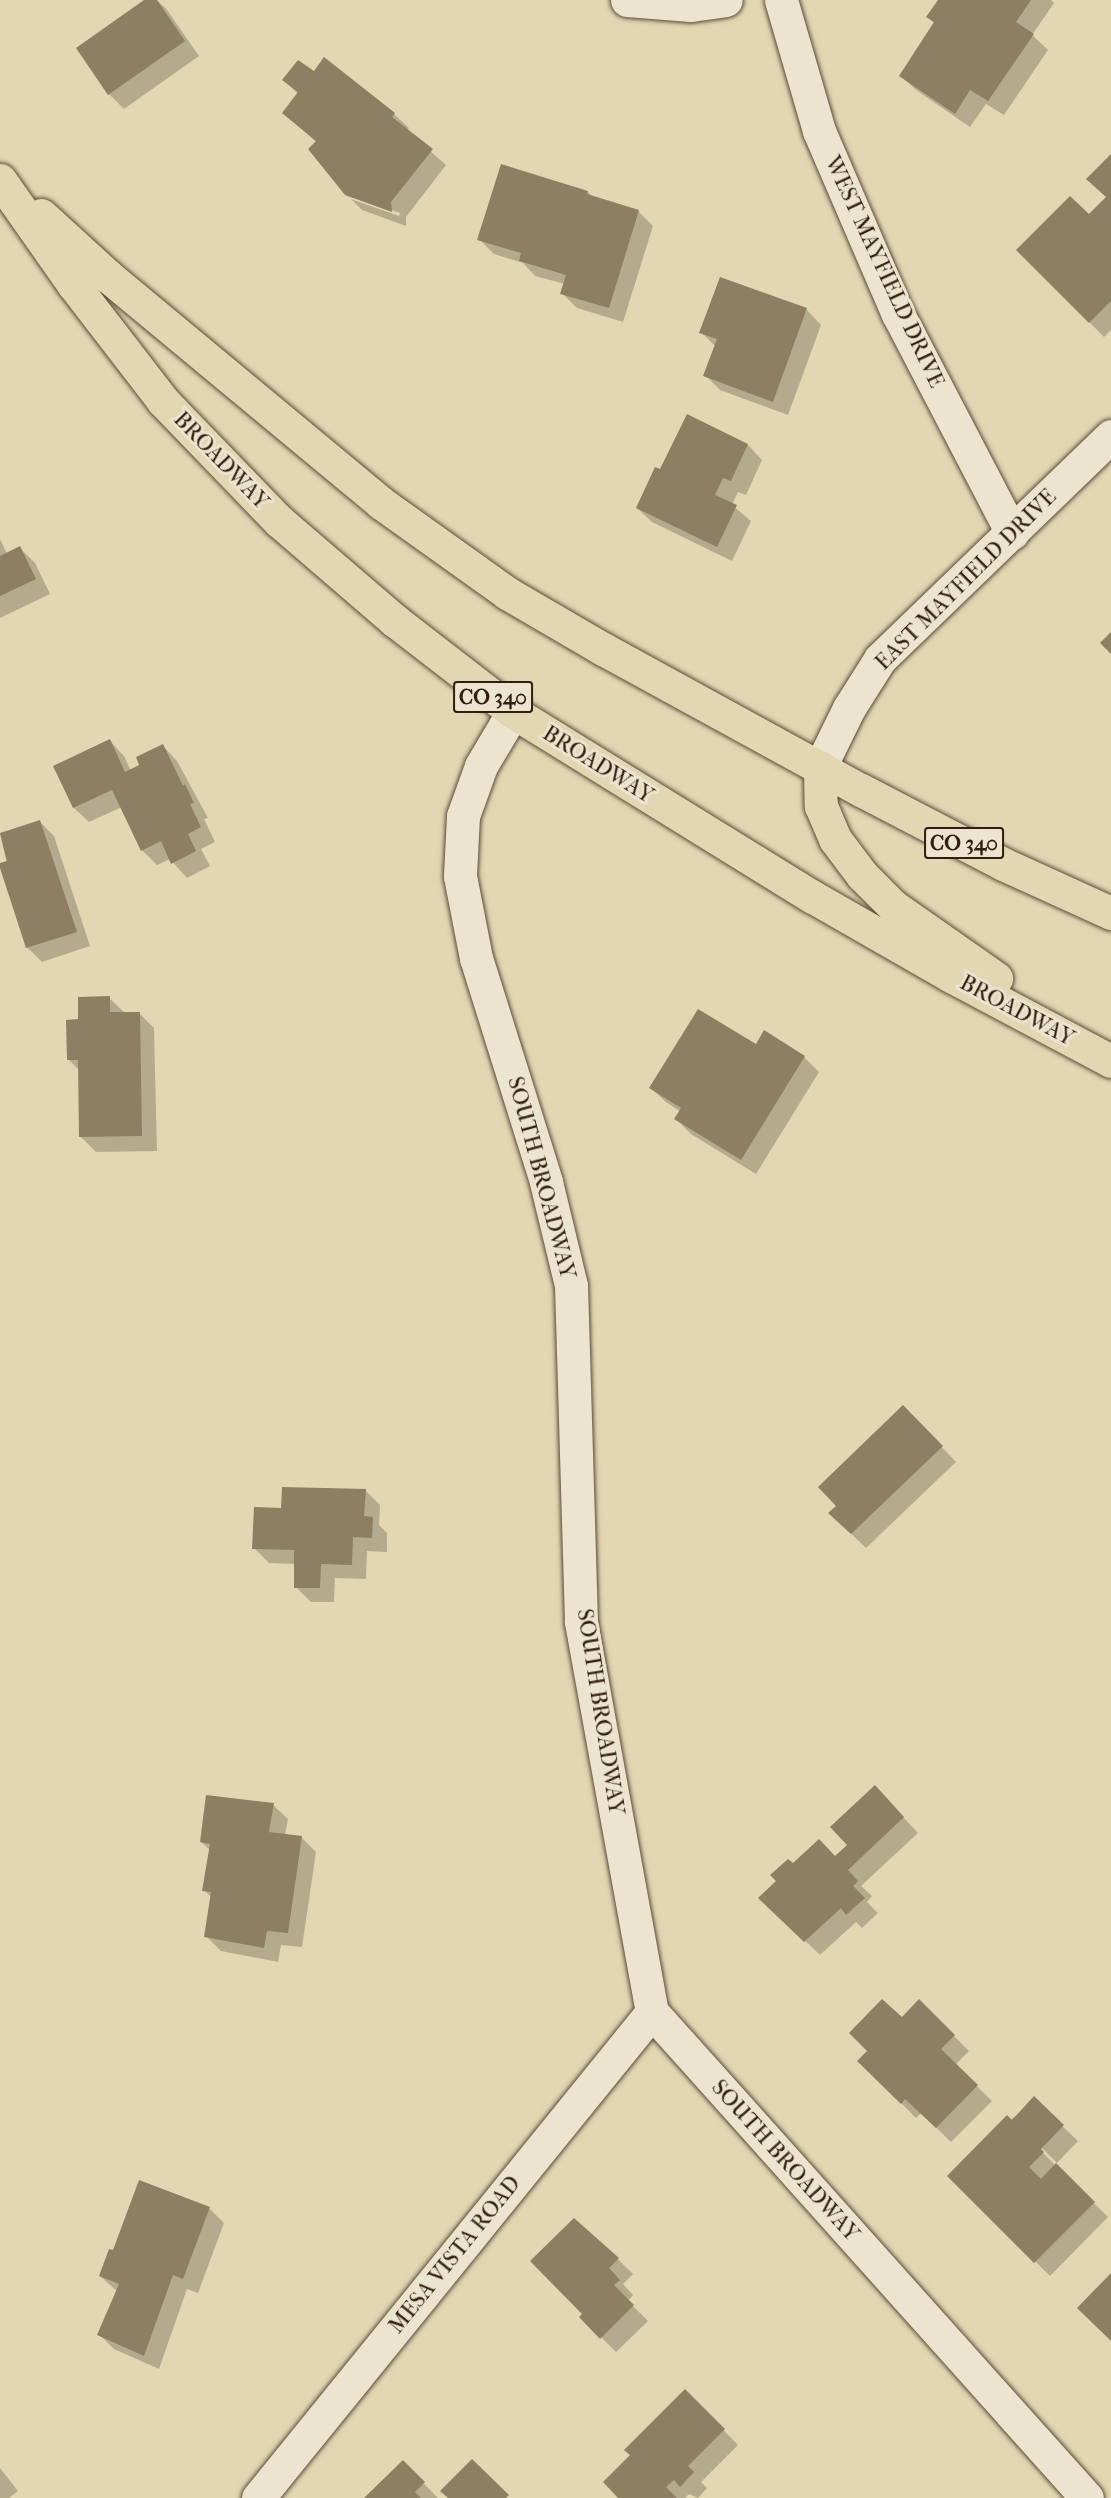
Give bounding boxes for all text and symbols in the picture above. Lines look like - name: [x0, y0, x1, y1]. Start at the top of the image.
- street label: WEST MAYFIELD DRIVE: [819, 152, 949, 392]
- street label: BROADWAY: [168, 407, 274, 515]
- street label: EAST MAYFIELD DRIVE: [870, 484, 1062, 676]
- road number: CO 340: [452, 679, 534, 715]
- street label: BROADWAY: [538, 720, 658, 810]
- road number: CO 340: [924, 825, 1004, 861]
- street label: BROADWAY: [955, 970, 1079, 1052]
- street label: SOUTH BROADWAY: [501, 1074, 581, 1282]
- street label: SOUTH BROADWAY: [571, 1607, 629, 1817]
- street label: SOUTH BROADWAY: [706, 2075, 864, 2247]
- street label: MESA VISTA ROAD: [383, 2171, 527, 2339]

